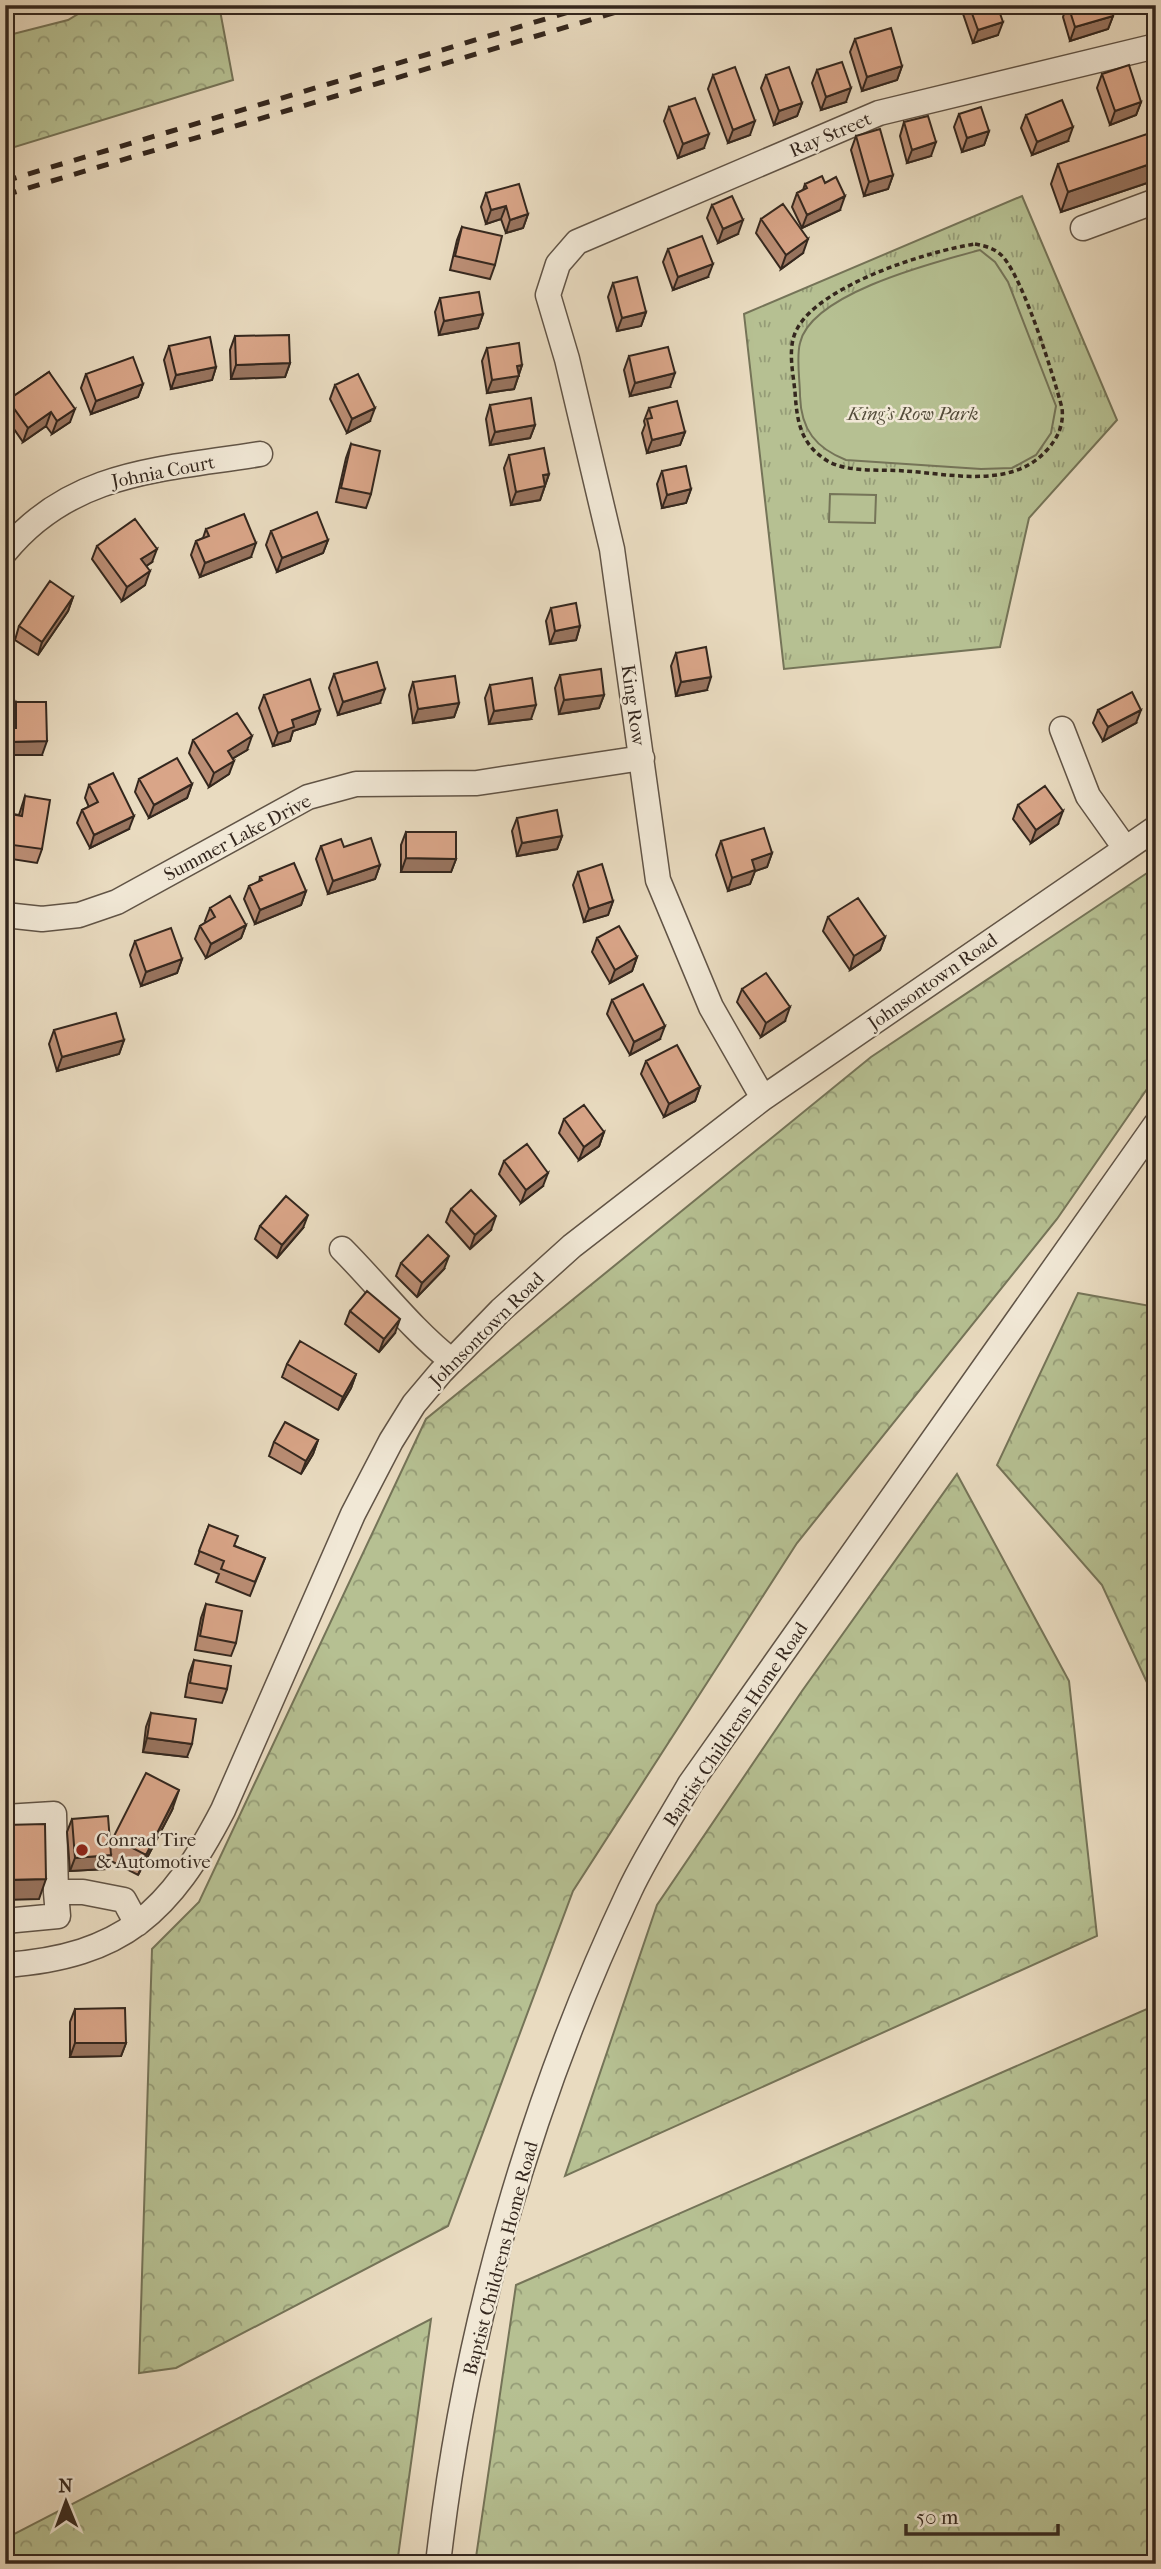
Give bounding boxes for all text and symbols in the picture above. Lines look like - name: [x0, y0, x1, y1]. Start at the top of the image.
- street label: Ray Street: [786, 108, 875, 162]
- park label: King's Row Park: [846, 403, 978, 425]
- street label: Johnia Court: [108, 451, 217, 493]
- street label: King Row: [616, 663, 650, 748]
- street label: Summer Lake Drive: [160, 790, 315, 886]
- street label: Johnsontown Road: [862, 929, 1002, 1036]
- street label: Johnsontown Road: [423, 1267, 549, 1393]
- street label: Baptist Childrens Home Road: [659, 1618, 813, 1831]
- place label: Conrad Tire & Automotive: [96, 1829, 211, 1873]
- marker: Conrad Tire & Automotive: [74, 1842, 90, 1858]
- street label: Baptist Childrens Home Road: [459, 2138, 543, 2378]
- north arrow: [32, 2468, 102, 2538]
- text: N: [58, 2475, 74, 2497]
- scale bar: [906, 2492, 1058, 2536]
- text: 50 m: [916, 2505, 959, 2529]

